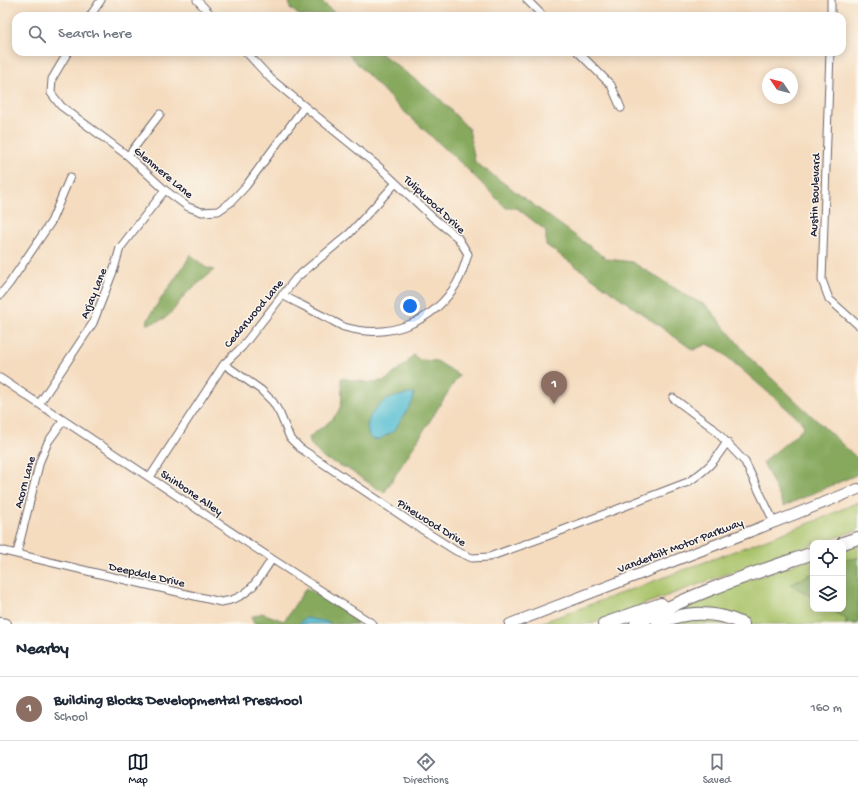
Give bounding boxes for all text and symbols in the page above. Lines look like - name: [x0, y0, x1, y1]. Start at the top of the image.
- search box: [12, 12, 846, 56]
- icon: search: [26, 23, 48, 45]
- text: Search here: [58, 25, 132, 43]
- north arrow: [762, 68, 798, 104]
- street label: Glenmere Lane: [130, 145, 196, 203]
- street label: Austin Boulevard: [808, 152, 824, 237]
- street label: Tulipwood Drive: [399, 173, 468, 238]
- street label: Arjay Lane: [78, 266, 112, 321]
- street label: Cedarwood Lane: [222, 277, 288, 351]
- your location: [400, 296, 420, 316]
- pin: 1: [541, 371, 567, 404]
- street label: Acorn Lane: [12, 454, 40, 510]
- street label: Shinbone Alley: [157, 468, 225, 520]
- street label: Pinewood Drive: [393, 496, 469, 551]
- street label: Vanderbilt Motor Parkway: [615, 516, 746, 578]
- map controls: [810, 540, 846, 612]
- button: locate: [810, 540, 846, 576]
- street label: Deepdale Drive: [106, 560, 187, 592]
- button: layers: [810, 576, 846, 612]
- text: Nearby: [16, 640, 69, 660]
- text: Building Blocks Developmental Preschool: [54, 692, 302, 710]
- text: 1: [26, 701, 32, 716]
- text: 160 m: [810, 701, 842, 716]
- text: School: [54, 710, 88, 725]
- tab: Map: [127, 751, 149, 787]
- tab: Directions: [404, 751, 448, 787]
- tab: Saved: [703, 751, 731, 787]

